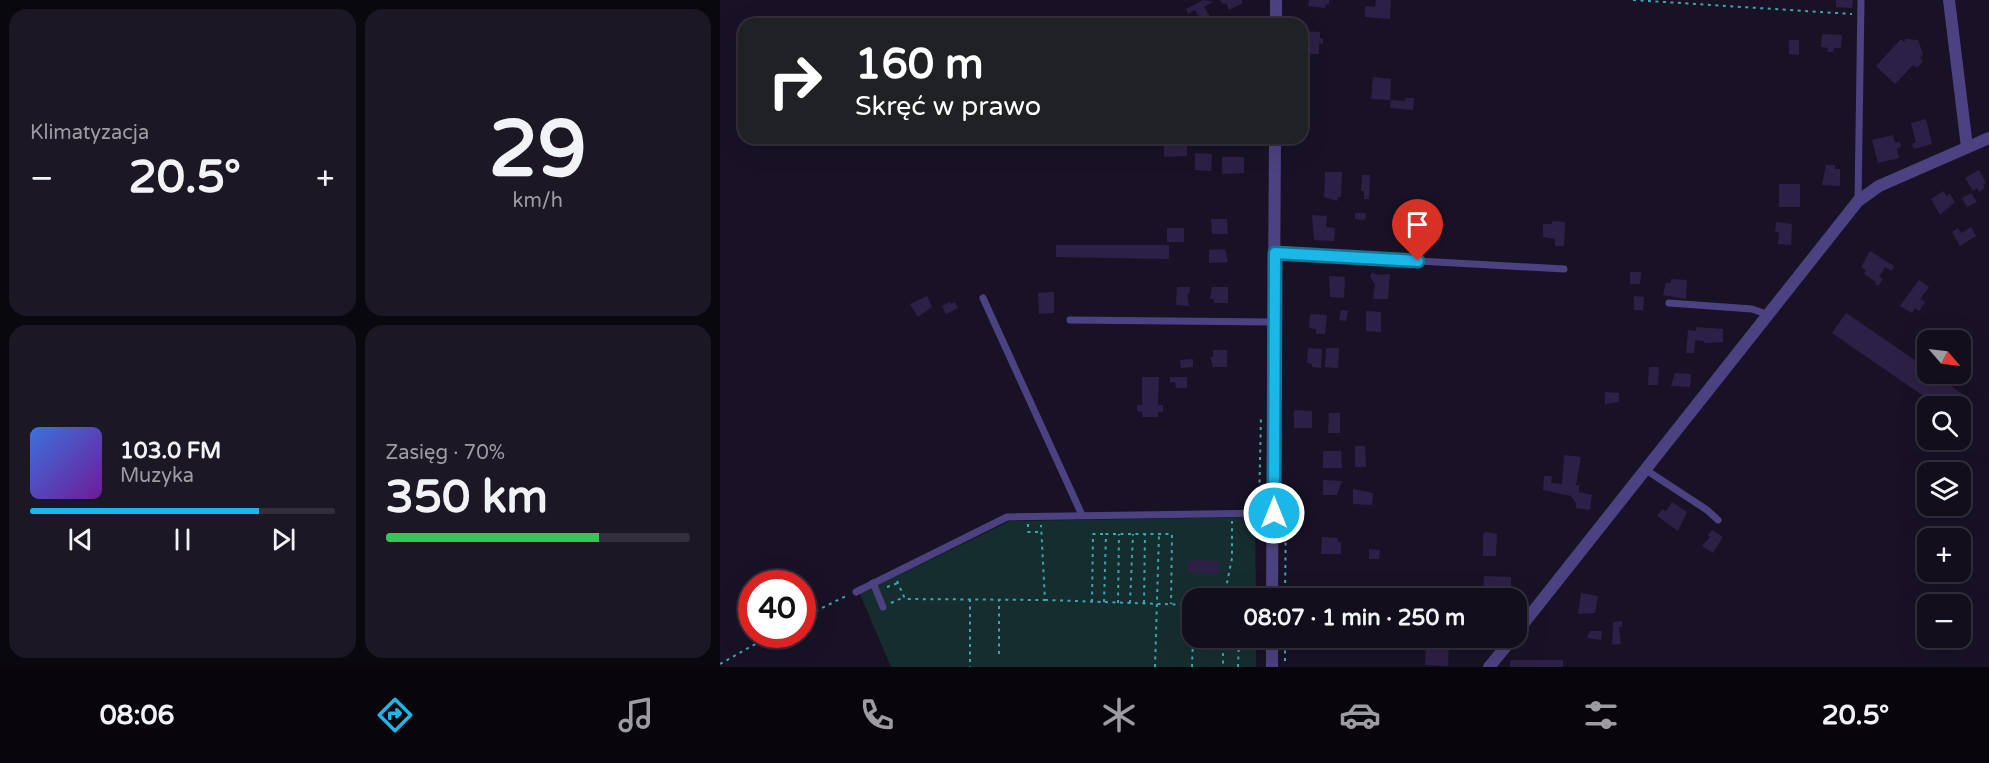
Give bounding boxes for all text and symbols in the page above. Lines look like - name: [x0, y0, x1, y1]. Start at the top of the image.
- text: 160 m: [855, 39, 984, 90]
- icon: right: [756, 42, 834, 120]
- text: Skręć w prawo: [855, 90, 1041, 123]
- text: 29: [489, 103, 587, 197]
- text: Klimatyzacja: [30, 121, 149, 145]
- text: 20.5°: [128, 151, 241, 205]
- text: −: [30, 159, 54, 198]
- text: +: [316, 159, 334, 198]
- text: km/h: [513, 189, 563, 213]
- pin: [1392, 199, 1443, 261]
- icon: arrive: [1401, 208, 1434, 241]
- north arrow: [1917, 330, 1971, 384]
- map controls: [1917, 330, 1971, 648]
- button: search: [1917, 396, 1971, 450]
- text: 103.0 FM: [120, 438, 221, 464]
- text: Zasięg · 70%: [386, 441, 505, 465]
- button: layers: [1917, 462, 1971, 516]
- text: Muzyka: [120, 464, 194, 488]
- text: 350 km: [386, 471, 548, 525]
- position arrow: [1242, 481, 1306, 545]
- icon: previous: [64, 523, 97, 556]
- icon: pause: [166, 523, 199, 556]
- icon: next: [267, 523, 300, 556]
- button: +: [1917, 528, 1971, 582]
- speed limit sign: 40: [738, 570, 816, 648]
- button: −: [1917, 594, 1971, 648]
- text: 08:07 · 1 min · 250 m: [1244, 605, 1465, 631]
- icon: directions: [374, 694, 416, 736]
- icon: music: [615, 694, 657, 736]
- icon: phone: [856, 694, 898, 736]
- icon: climate: [1098, 694, 1140, 736]
- icon: car: [1339, 694, 1381, 736]
- icon: filters: [1580, 694, 1622, 736]
- text: 08:06: [100, 699, 175, 732]
- text: 20.5°: [1822, 699, 1889, 732]

